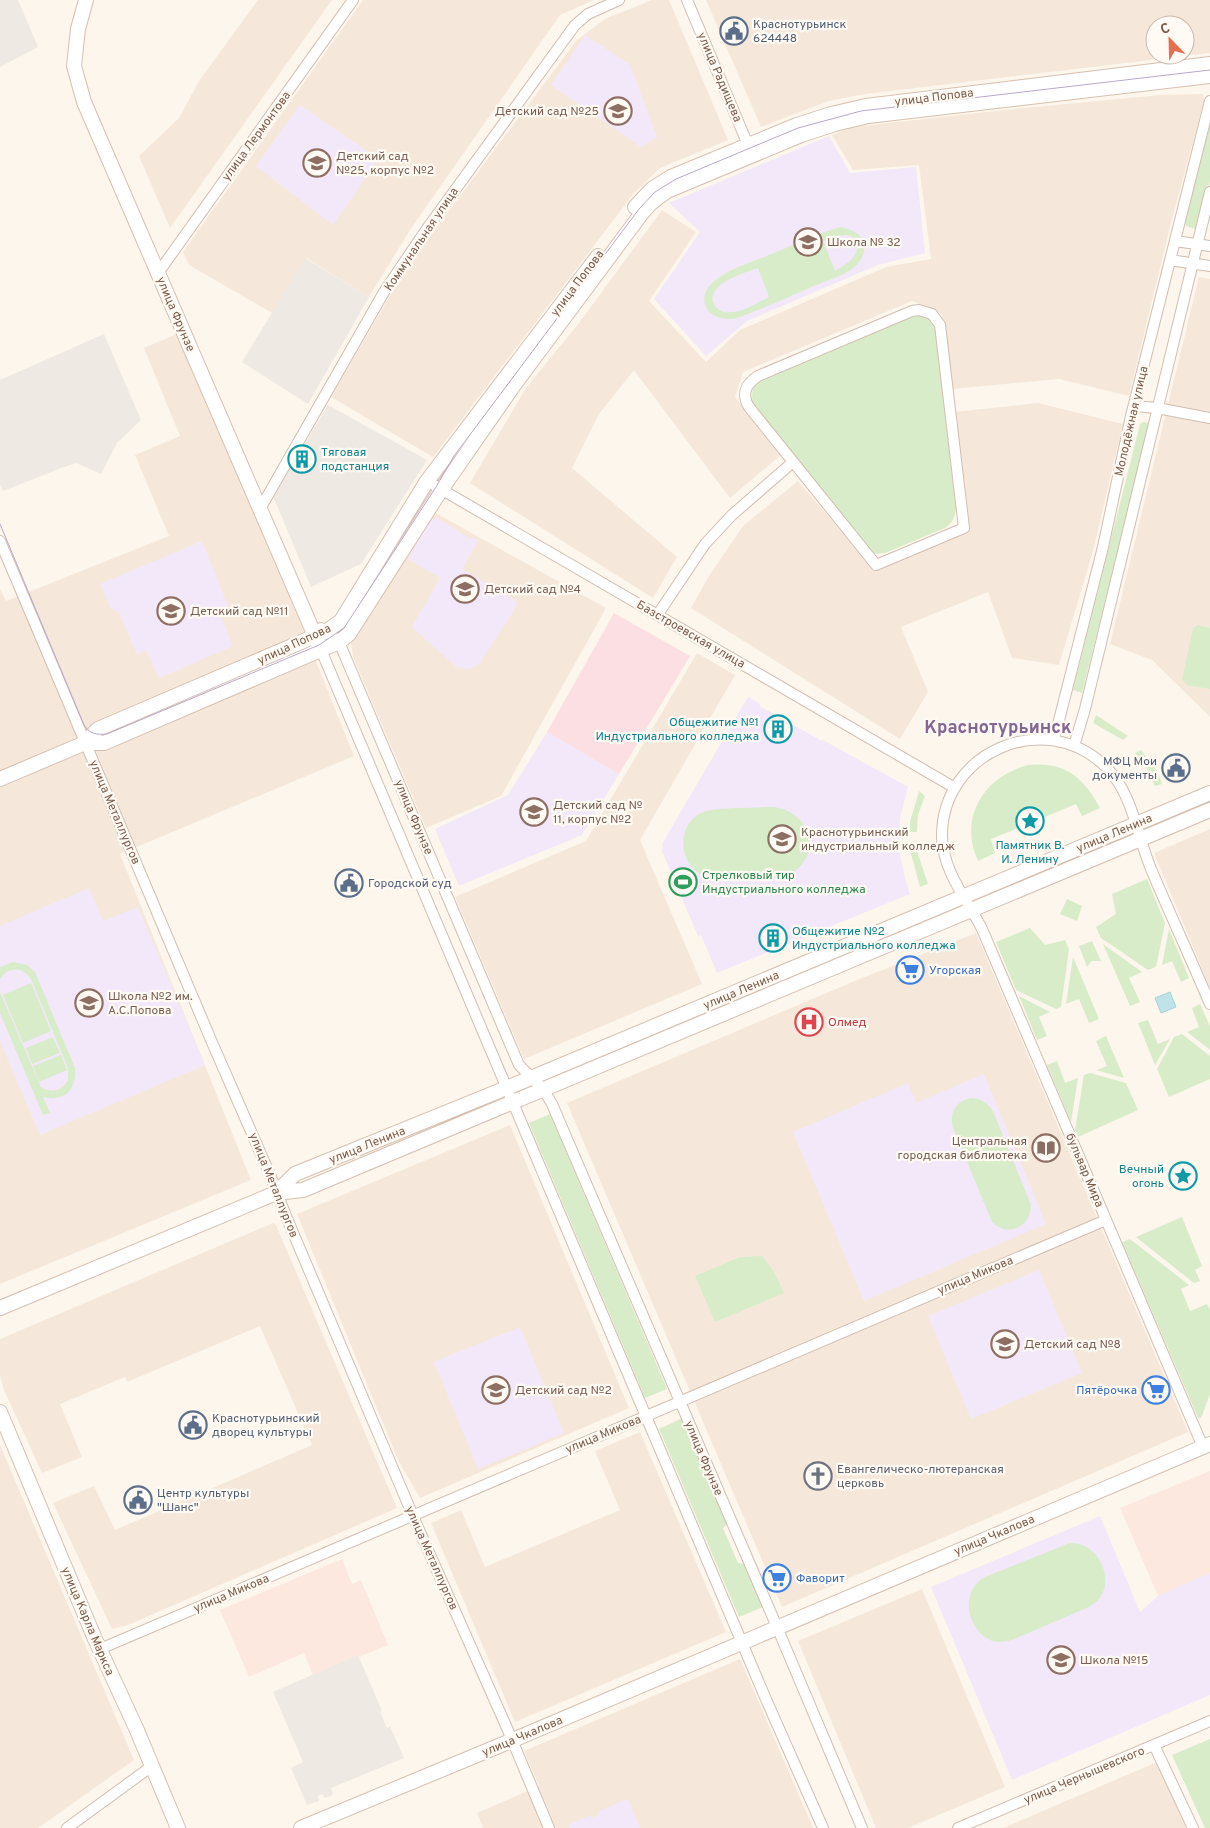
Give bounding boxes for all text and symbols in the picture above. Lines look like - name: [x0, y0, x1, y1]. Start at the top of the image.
- north arrow: [1145, 15, 1195, 65]
- public building icon: Краснотурьинск 624448: [719, 16, 749, 46]
- place label: Краснотурьинск 624448: [753, 17, 847, 47]
- text: С: [1158, 20, 1173, 39]
- street label: улица Радищева: [693, 30, 745, 125]
- street label: улица Попова: [894, 85, 974, 111]
- street label: улица Лермонтова: [219, 88, 295, 185]
- school or university icon: Детский сад №25: [603, 96, 633, 126]
- place label: Детский сад №25: [495, 104, 599, 120]
- school or university icon: Детский сад №25, корпус №2: [302, 148, 332, 178]
- place label: Детский сад №25, корпус №2: [336, 149, 434, 179]
- street label: Коммунальная улица: [381, 185, 463, 295]
- school or university icon: Школа № 32: [793, 227, 823, 257]
- place label: Школа № 32: [827, 235, 901, 251]
- street label: улица Попова: [548, 247, 608, 320]
- street label: улица Фрунзе: [152, 274, 198, 354]
- street label: Молодёжная улица: [1111, 364, 1152, 478]
- building icon: Тяговая подстанция: [287, 444, 317, 474]
- place label: Тяговая подстанция: [321, 445, 389, 475]
- school or university icon: Детский сад №4: [450, 574, 480, 604]
- place label: Детский сад №4: [484, 582, 581, 598]
- school or university icon: Детский сад №11: [156, 596, 186, 626]
- street label: Базстроевская улица: [633, 597, 748, 672]
- place label: Детский сад №11: [190, 604, 288, 620]
- street label: улица Попова: [255, 621, 334, 669]
- building icon: Общежитие №1 Индустриального колледжа: [763, 714, 793, 744]
- place label: Общежитие №1 Индустриального колледжа: [595, 715, 759, 745]
- district label: Краснотурьинск: [924, 717, 1072, 740]
- public building icon: МФЦ Мои документы: [1161, 753, 1191, 783]
- place label: МФЦ Мои документы: [1092, 754, 1157, 784]
- street label: улица Металлургов: [85, 758, 143, 867]
- street label: улица Фрунзе: [390, 777, 436, 857]
- school or university icon: Детский сад № 11, корпус №2: [519, 797, 549, 827]
- place label: Детский сад № 11, корпус №2: [553, 798, 643, 828]
- place icon: Памятник В. И. Ленину: [1015, 806, 1045, 836]
- street label: улица Ленина: [1074, 811, 1155, 857]
- school or university icon: Краснотурьинский индустриальный колледж: [767, 824, 797, 854]
- place label: Краснотурьинский индустриальный колледж: [801, 825, 955, 855]
- place label: Памятник В. И. Ленину: [995, 838, 1065, 868]
- sports icon: Стрелковый тир Индустриального колледжа: [668, 867, 698, 897]
- public building icon: Городской суд: [334, 868, 364, 898]
- place label: Стрелковый тир Индустриального колледжа: [702, 868, 866, 898]
- place label: Городской суд: [368, 876, 452, 892]
- building icon: Общежитие №2 Индустриального колледжа: [758, 923, 788, 953]
- place label: Общежитие №2 Индустриального колледжа: [792, 924, 956, 954]
- supermarket icon: Угорская: [895, 955, 925, 985]
- place label: Угорская: [929, 963, 981, 979]
- street label: улица Ленина: [701, 968, 782, 1014]
- school or university icon: Школа №2 им. А.С.Попова: [74, 988, 104, 1018]
- place label: Школа №2 им. А.С.Попова: [108, 989, 193, 1019]
- hospital icon: Олмед: [794, 1007, 824, 1037]
- place label: Олмед: [828, 1015, 867, 1031]
- street label: улица Ленина: [327, 1123, 408, 1169]
- street label: улица Металлургов: [245, 1130, 302, 1240]
- street label: бульвар Мира: [1061, 1131, 1107, 1210]
- library icon: Центральная городская библиотека: [1031, 1133, 1061, 1163]
- place label: Центральная городская библиотека: [898, 1134, 1027, 1164]
- place icon: Вечный огонь: [1168, 1161, 1198, 1191]
- place label: Вечный огонь: [1119, 1162, 1164, 1192]
- street label: улица Микова: [935, 1253, 1016, 1299]
- school or university icon: Детский сад №8: [990, 1329, 1020, 1359]
- place label: Детский сад №8: [1024, 1337, 1121, 1353]
- school or university icon: Детский сад №2: [481, 1375, 511, 1405]
- supermarket icon: Пятёрочка: [1141, 1375, 1171, 1405]
- place label: Детский сад №2: [515, 1383, 612, 1399]
- place label: Пятёрочка: [1076, 1383, 1137, 1399]
- public building icon: Краснотурьинский дворец культуры: [178, 1410, 208, 1440]
- place label: Краснотурьинский дворец культуры: [212, 1411, 320, 1441]
- street label: улица Микова: [563, 1412, 644, 1458]
- street label: улица Фрунзе: [680, 1418, 726, 1498]
- church icon: Евангелическо-лютеранская церковь: [803, 1461, 833, 1491]
- place label: Евангелическо-лютеранская церковь: [837, 1462, 1004, 1492]
- public building icon: Центр культуры "Шанс": [123, 1485, 153, 1515]
- place label: Центр культуры "Шанс": [157, 1486, 249, 1516]
- street label: улица Металлургов: [401, 1504, 461, 1613]
- street label: улица Чкалова: [952, 1512, 1037, 1560]
- supermarket icon: Фаворит: [762, 1563, 792, 1593]
- street label: улица Карла Маркса: [57, 1565, 117, 1678]
- street label: улица Микова: [191, 1571, 272, 1617]
- place label: Фаворит: [796, 1571, 845, 1587]
- school or university icon: Школа №15: [1046, 1645, 1076, 1675]
- place label: Школа №15: [1080, 1653, 1149, 1669]
- street label: улица Чкалова: [480, 1713, 565, 1761]
- street label: улица Чернышевского: [1021, 1743, 1148, 1809]

